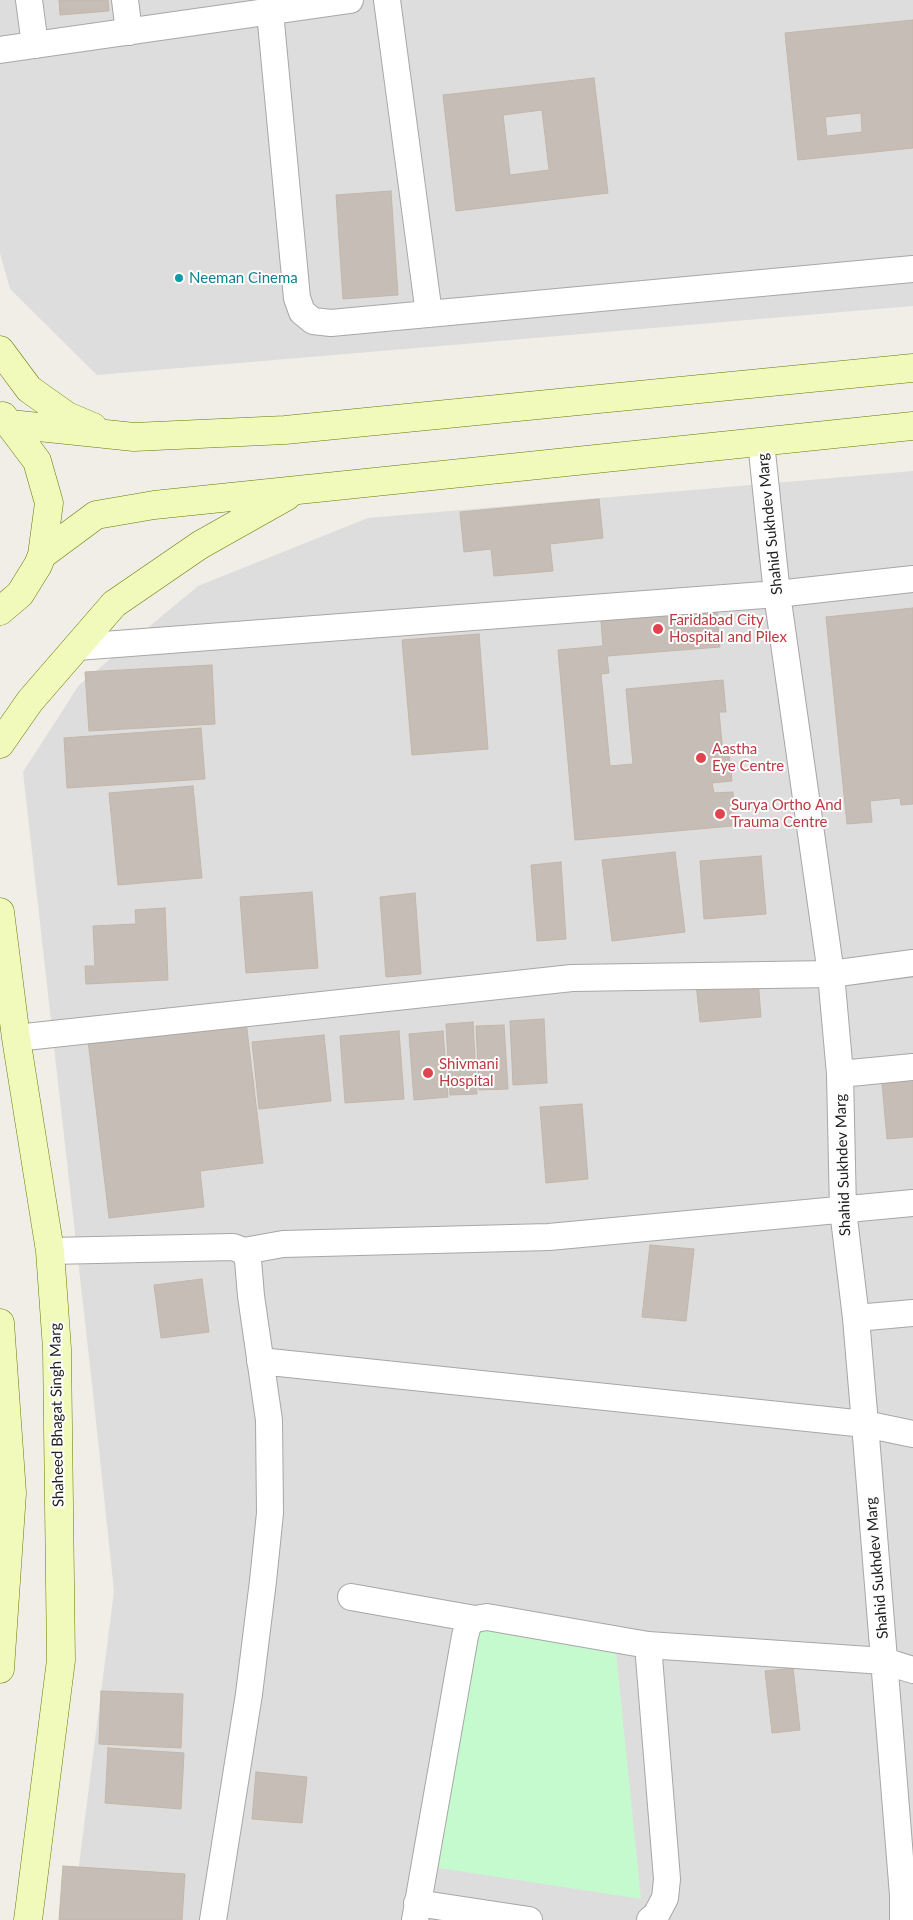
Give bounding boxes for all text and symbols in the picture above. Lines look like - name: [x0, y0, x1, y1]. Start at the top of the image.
- place label: Neeman Cinema: [189, 269, 298, 287]
- marker: Neeman Cinema: [173, 272, 185, 284]
- street label: Shahid Sukhdev Marg: [754, 452, 786, 596]
- place label: Faridabad City Hospital and Pilex: [669, 611, 787, 646]
- marker: Faridabad City Hospital and Pilex: [651, 622, 665, 636]
- place label: Aastha Eye Centre: [712, 740, 784, 775]
- marker: Aastha Eye Centre: [694, 751, 708, 765]
- place label: Surya Ortho And Trauma Centre: [731, 796, 842, 831]
- marker: Surya Ortho And Trauma Centre: [713, 807, 727, 821]
- place label: Shivmani Hospital: [439, 1055, 498, 1090]
- marker: Shivmani Hospital: [421, 1066, 435, 1080]
- street label: Shahid Sukhdev Marg: [832, 1094, 854, 1236]
- street label: Shaheed Bhagat Singh Marg: [46, 1323, 68, 1507]
- street label: Shahid Sukhdev Marg: [862, 1496, 892, 1640]

